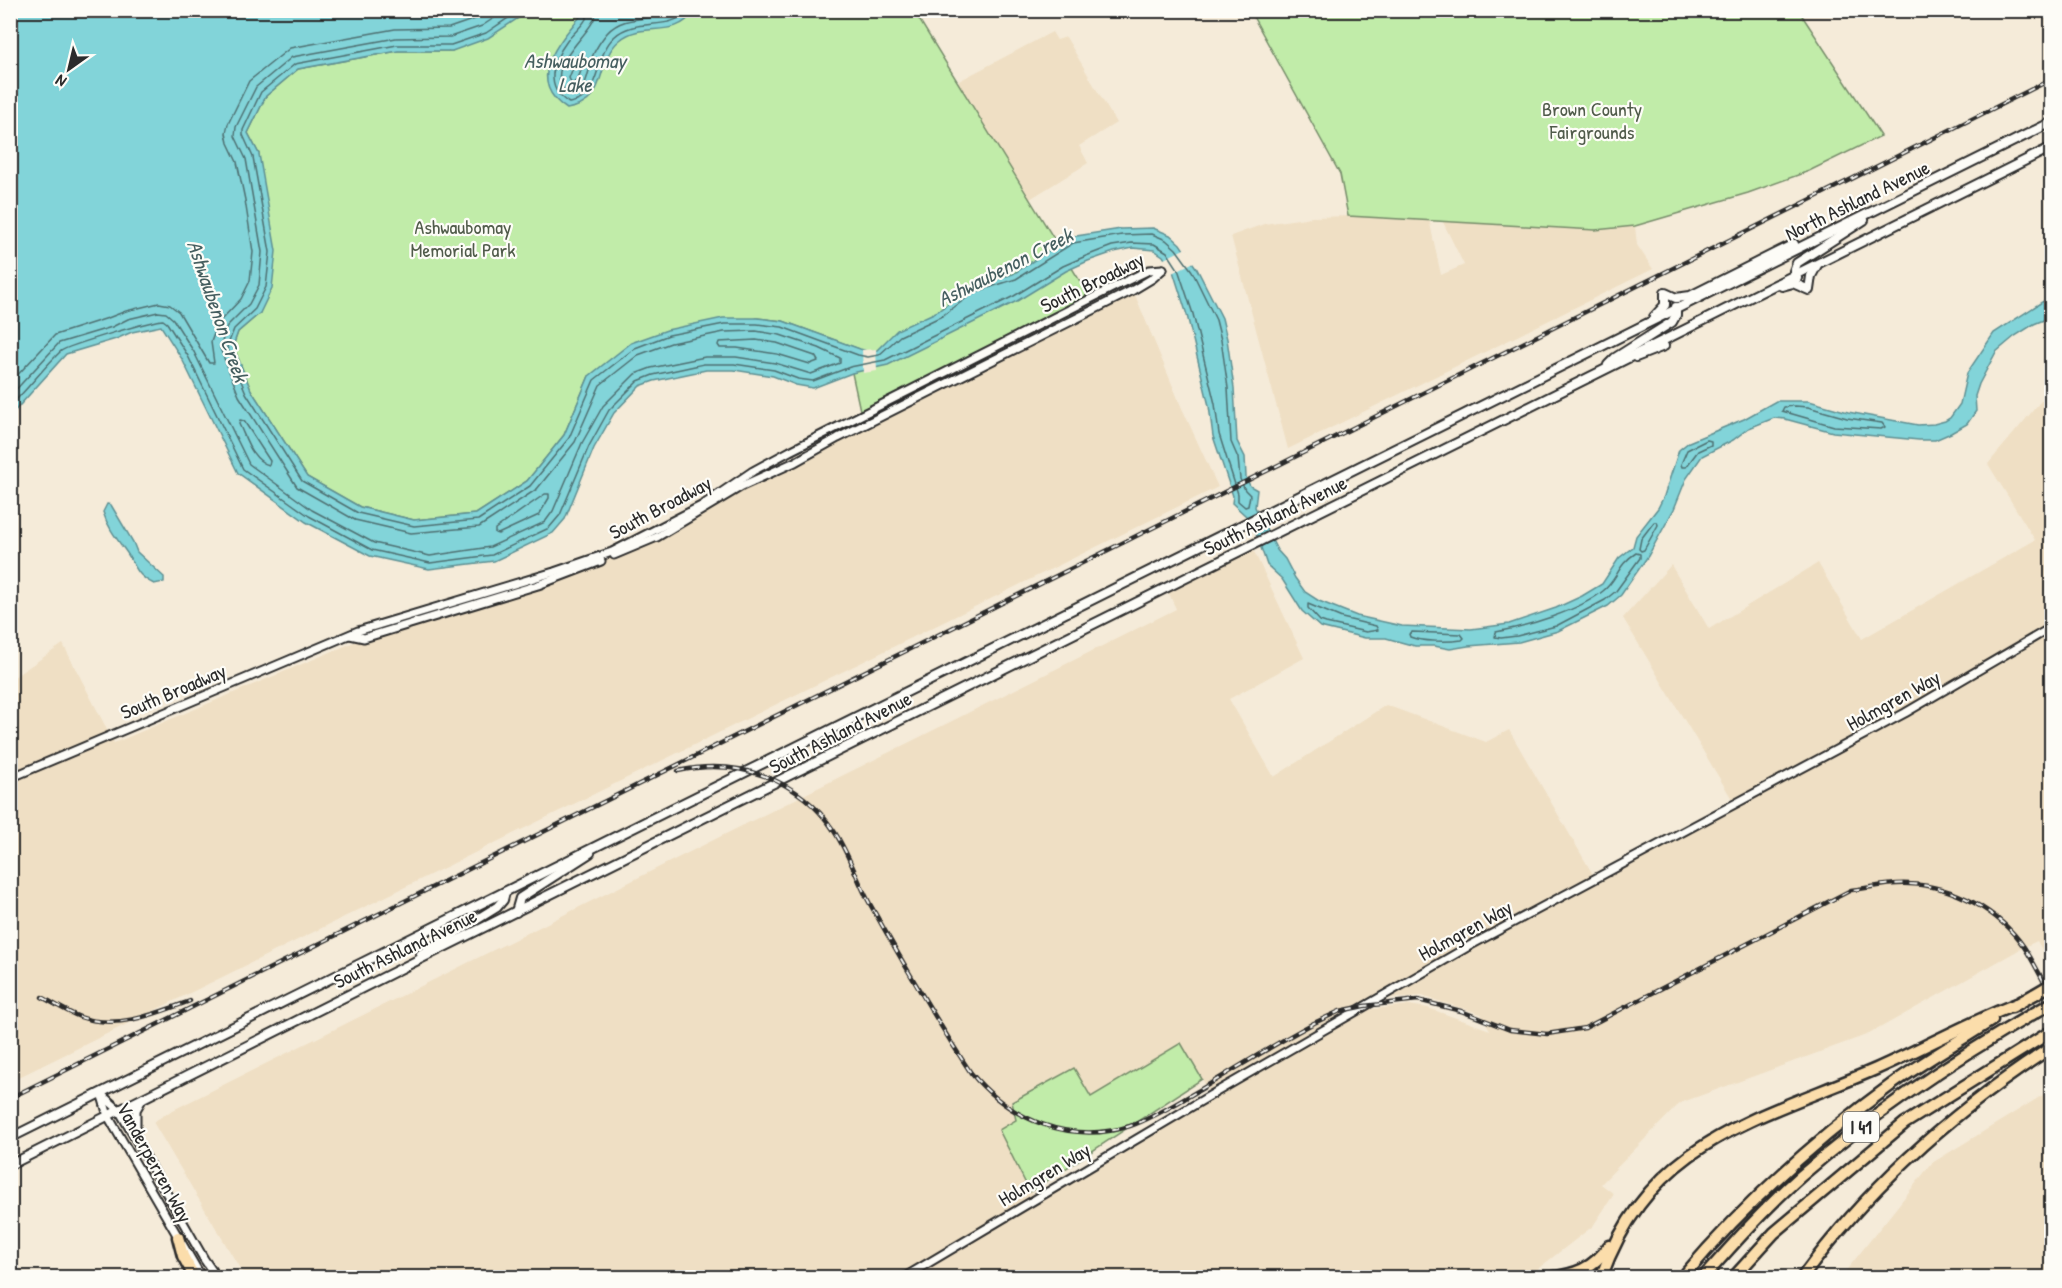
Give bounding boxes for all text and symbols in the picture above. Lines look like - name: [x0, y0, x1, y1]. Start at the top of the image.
- north arrow: [39, 39, 99, 99]
- water label: Ashwaubomay Lake: [524, 46, 628, 99]
- text: N: [51, 70, 70, 93]
- park label: Brown County Fairgrounds: [1542, 95, 1642, 145]
- street label: North Ashland Avenue: [1780, 153, 1934, 247]
- park label: Ashwaubomay Memorial Park: [411, 213, 515, 263]
- water label: Ashwaubenon Creek: [933, 219, 1079, 313]
- water label: Ashwaubenon Creek: [180, 236, 257, 388]
- street label: South Broadway: [1036, 245, 1148, 319]
- street label: South Broadway: [604, 469, 716, 545]
- street label: South Ashland Avenue: [1199, 469, 1351, 561]
- street label: South Broadway: [116, 657, 230, 725]
- street label: Holmgren Way: [1841, 663, 1945, 737]
- street label: South Ashland Avenue: [764, 684, 916, 780]
- street label: Holmgren Way: [1413, 893, 1517, 967]
- street label: South Ashland Avenue: [329, 902, 481, 994]
- street label: Vanderperren Way: [111, 1097, 199, 1227]
- road number: I 41: [1843, 1112, 1879, 1142]
- street label: Holmgren Way: [993, 1136, 1095, 1212]

